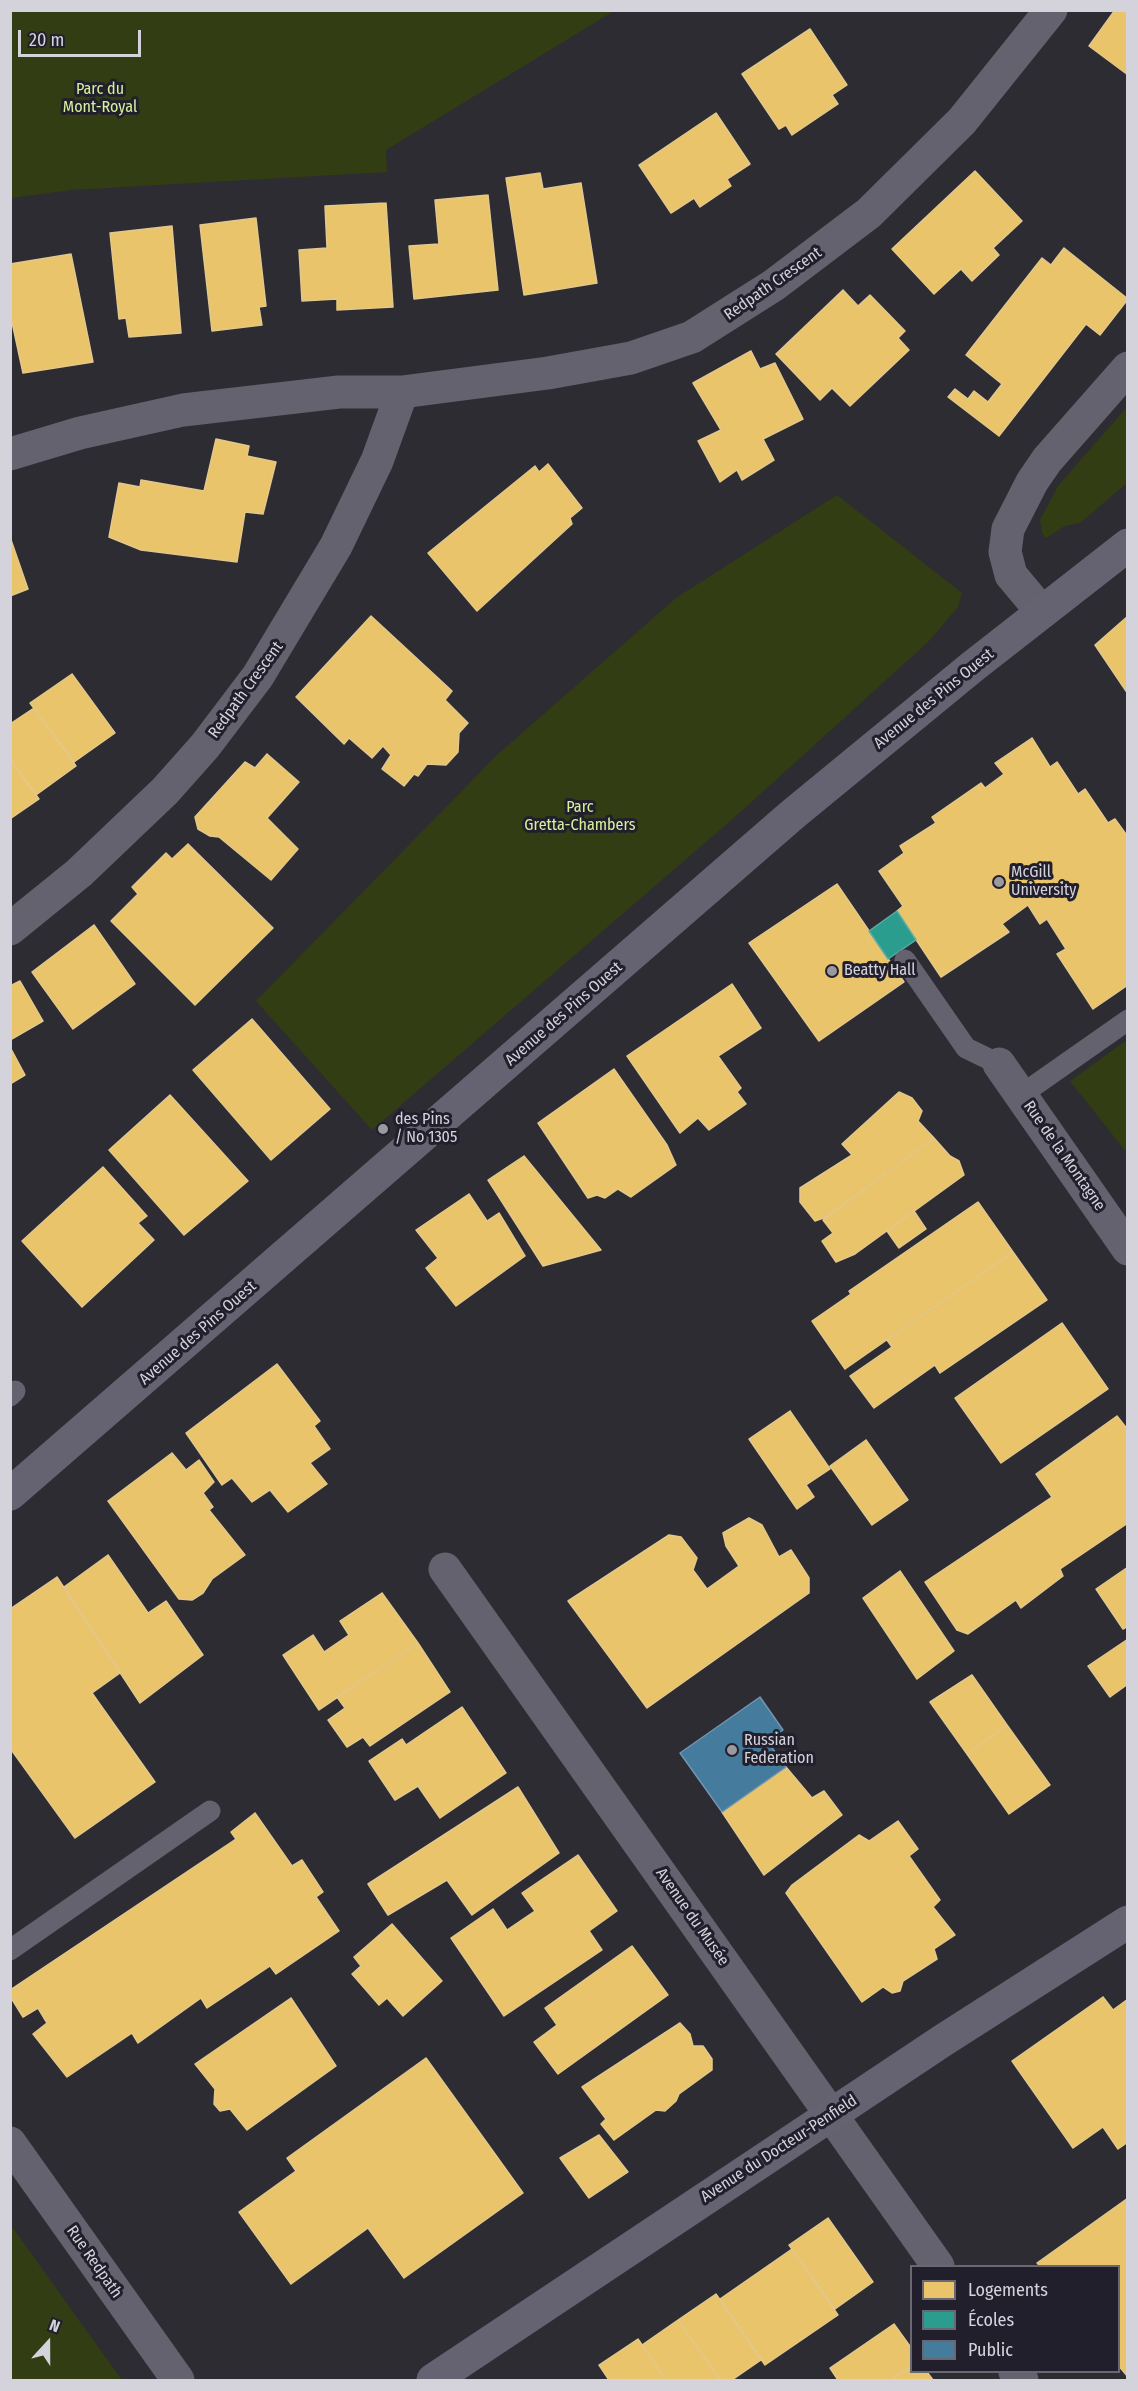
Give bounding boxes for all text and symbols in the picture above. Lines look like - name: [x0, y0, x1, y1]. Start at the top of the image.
- scale bar: [21, 18, 144, 56]
- text: 20 m: [29, 29, 64, 51]
- park label: Parc du Mont-Royal: [63, 80, 137, 118]
- street label: Redpath Crescent: [721, 243, 825, 325]
- street label: Redpath Crescent: [205, 638, 287, 742]
- street label: Avenue des Pins Ouest: [870, 645, 998, 753]
- park label: Parc Gretta-Chambers: [524, 798, 636, 836]
- place label: McGill University: [1011, 863, 1076, 901]
- marker: McGill University: [992, 875, 1006, 889]
- street label: Avenue des Pins Ouest: [502, 958, 626, 1070]
- place label: Beatty Hall: [844, 961, 915, 981]
- marker: Beatty Hall: [825, 964, 839, 978]
- street label: Rue de la Montagne: [1019, 1097, 1109, 1215]
- place label: des Pins / No 1305: [395, 1110, 457, 1148]
- marker: des Pins / No 1305: [376, 1122, 390, 1136]
- street label: Avenue des Pins Ouest: [136, 1277, 260, 1389]
- place label: Russian Federation: [744, 1731, 814, 1769]
- marker: Russian Federation: [725, 1743, 739, 1757]
- street label: Avenue du Musée: [651, 1864, 733, 1970]
- street label: Avenue du Docteur-Penfield: [697, 2091, 861, 2207]
- street label: Rue Redpath: [62, 2222, 126, 2302]
- legend: [910, 2265, 1120, 2373]
- text: Logements: [968, 2279, 1048, 2301]
- text: Écoles: [968, 2309, 1014, 2331]
- north arrow: [18, 2313, 78, 2373]
- text: N: [47, 2315, 63, 2336]
- text: Public: [968, 2339, 1013, 2361]

